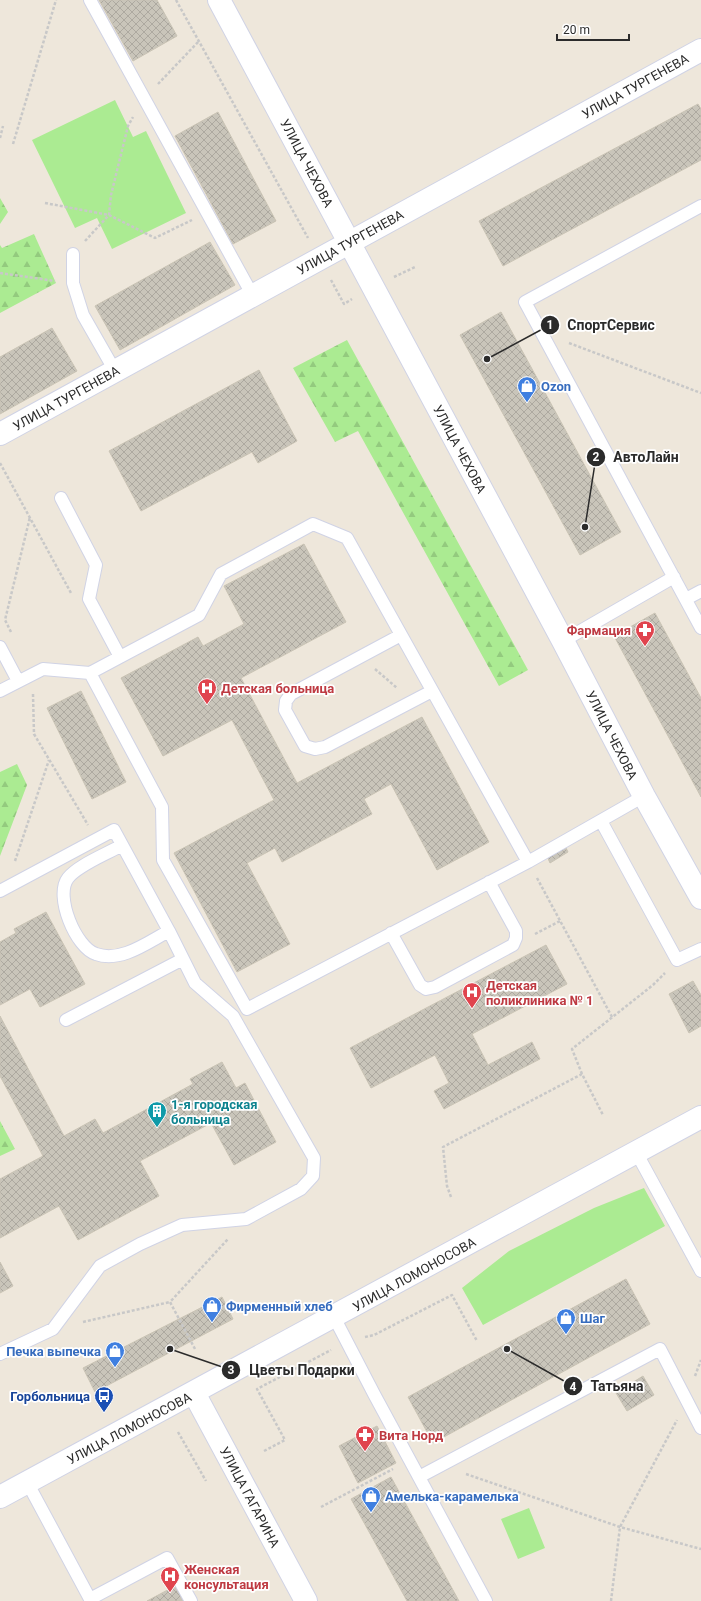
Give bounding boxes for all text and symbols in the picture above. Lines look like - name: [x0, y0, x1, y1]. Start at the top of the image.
- scale bar: [557, 16, 629, 42]
- text: 20 m: [563, 23, 590, 37]
- street label: УЛИЦА ТУРГЕНЕВА: [579, 51, 692, 122]
- street label: УЛИЦА ЧЕХОВА: [277, 117, 336, 210]
- street label: УЛИЦА ТУРГЕНЕВА: [294, 207, 407, 278]
- callout: СпортСервис: [540, 312, 663, 338]
- text: СпортСервис: [567, 317, 655, 333]
- text: 1: [547, 318, 553, 332]
- street label: УЛИЦА ТУРГЕНЕВА: [10, 363, 123, 434]
- shop icon: Ozon: [516, 375, 538, 403]
- place label: Ozon: [541, 379, 571, 394]
- street label: УЛИЦА ЧЕХОВА: [430, 403, 489, 496]
- callout: АвтоЛайн: [586, 444, 687, 470]
- text: АвтоЛайн: [613, 449, 679, 465]
- text: 2: [593, 450, 600, 464]
- pharmacy icon: Фармация: [634, 619, 656, 647]
- place label: Фармация: [567, 623, 631, 638]
- hospital icon: Детская больница: [196, 677, 218, 705]
- place label: Детская больница: [221, 681, 334, 696]
- street label: УЛИЦА ЧЕХОВА: [583, 688, 641, 783]
- place label: Детская поликлиника № 1: [486, 978, 593, 1008]
- hospital icon: Детская поликлиника № 1: [461, 981, 483, 1009]
- place label: 1-я городская больница: [171, 1097, 257, 1127]
- building icon: 1-я городская больница: [146, 1100, 168, 1128]
- street label: УЛИЦА ЛОМОНОСОВА: [350, 1234, 479, 1315]
- shop icon: Фирменный хлеб: [201, 1295, 223, 1323]
- place label: Фирменный хлеб: [226, 1299, 333, 1314]
- shop icon: Шаг: [555, 1307, 577, 1335]
- place label: Шаг: [580, 1311, 605, 1326]
- shop icon: Печка выпечка: [104, 1340, 126, 1368]
- place label: Печка выпечка: [6, 1344, 101, 1359]
- callout: Цветы Подарки: [221, 1357, 363, 1383]
- text: Цветы Подарки: [249, 1362, 355, 1378]
- text: 3: [228, 1363, 235, 1377]
- callout: Татьяна: [563, 1373, 652, 1399]
- text: Татьяна: [590, 1378, 644, 1394]
- text: 4: [570, 1380, 577, 1394]
- bus stop icon: Горбольница: [93, 1385, 115, 1413]
- place label: Горбольница: [10, 1389, 90, 1404]
- street label: УЛИЦА ЛОМОНОСОВА: [65, 1389, 194, 1468]
- pharmacy icon: Вита Норд: [354, 1424, 376, 1452]
- place label: Вита Норд: [379, 1428, 443, 1443]
- street label: УЛИЦА ГАГАРИНА: [217, 1444, 283, 1551]
- shop icon: Амелька-карамелька: [360, 1485, 382, 1513]
- place label: Амелька-карамелька: [385, 1489, 519, 1504]
- place label: Женская консультация: [184, 1562, 269, 1592]
- hospital icon: Женская консультация: [159, 1565, 181, 1593]

